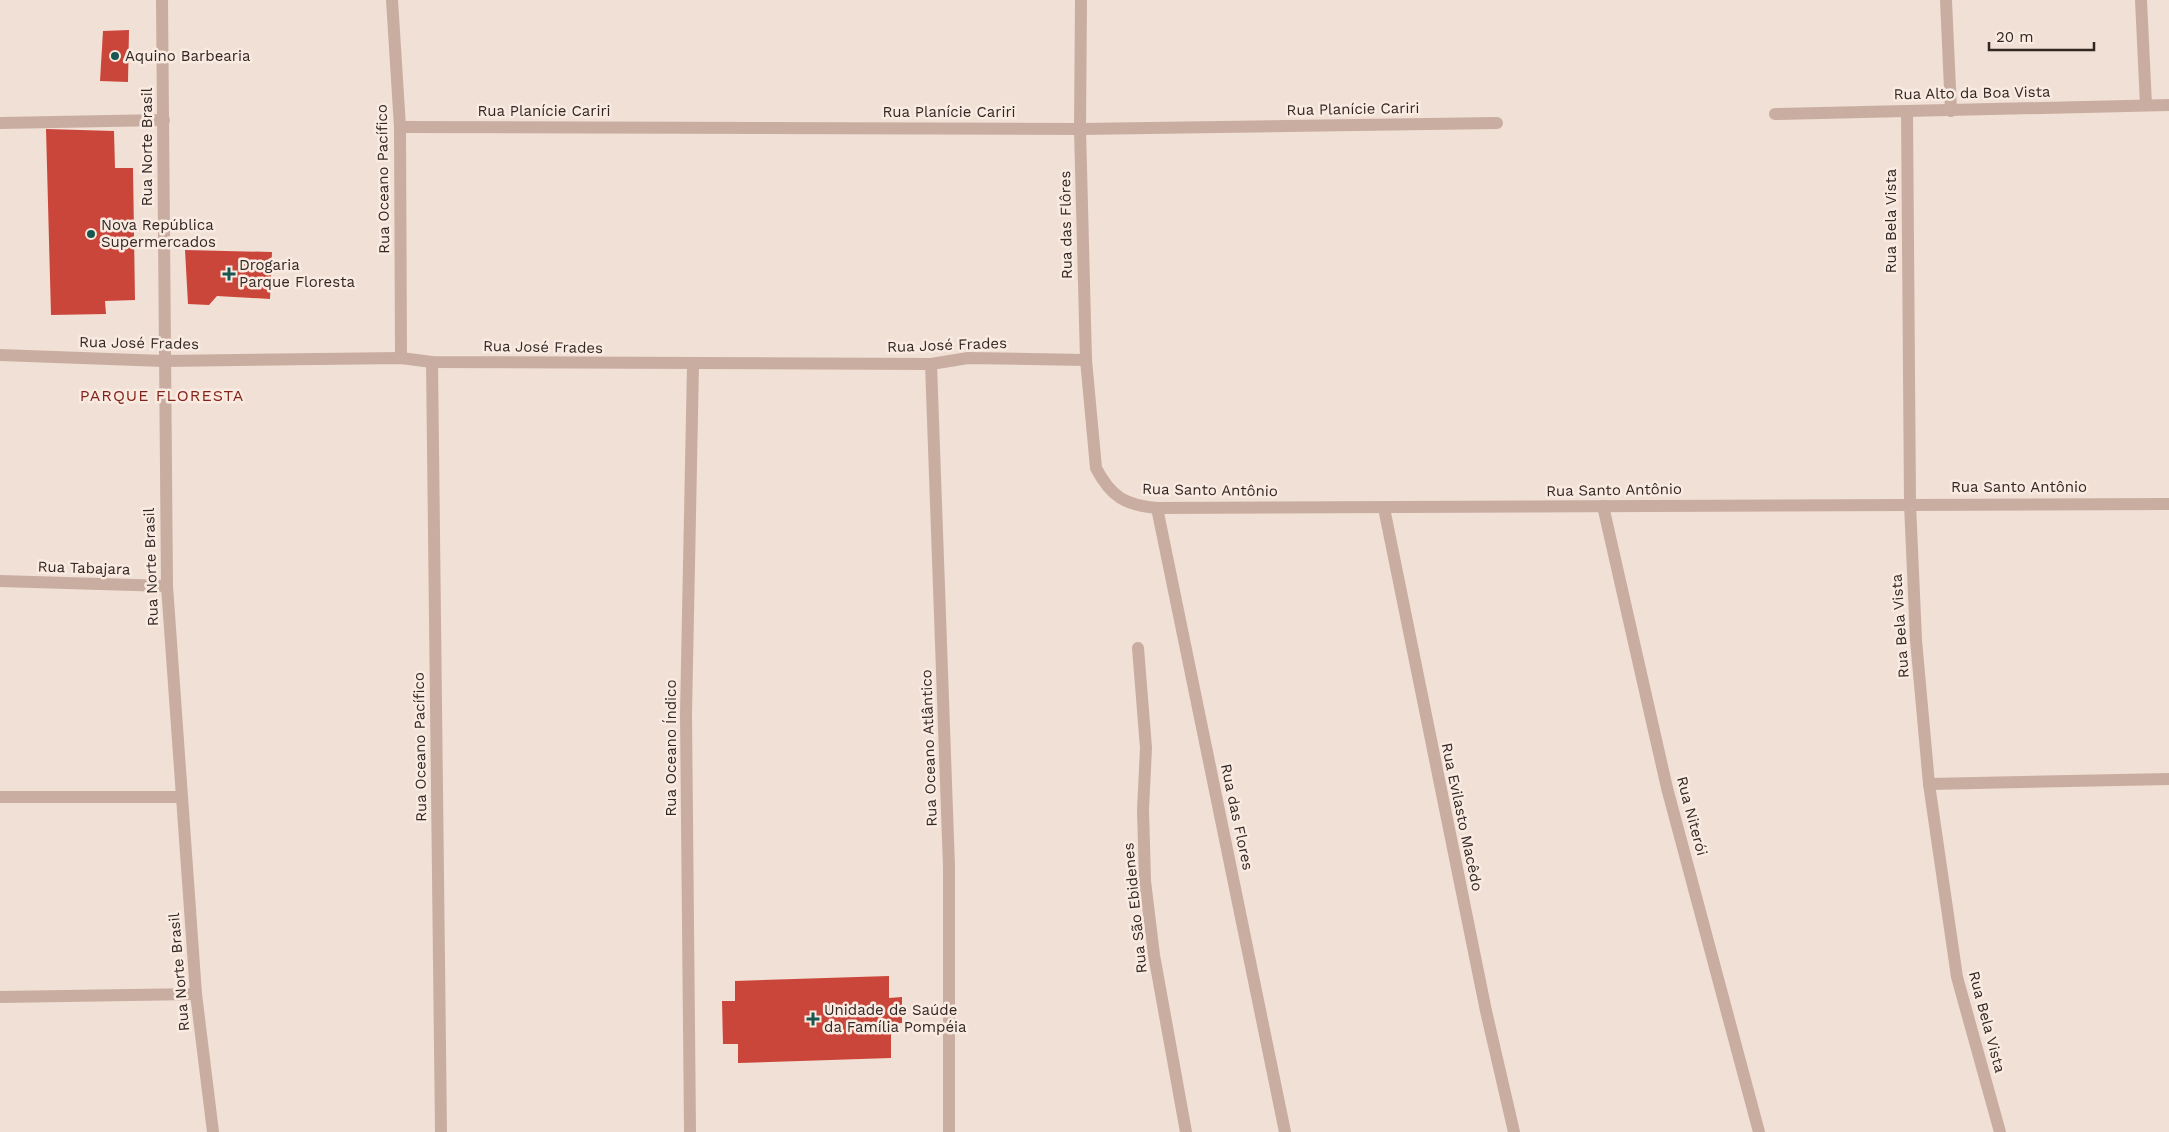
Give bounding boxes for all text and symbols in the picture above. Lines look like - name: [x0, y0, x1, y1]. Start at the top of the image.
- scale bar: [1989, 20, 2094, 52]
- text: 20 m: [1996, 28, 2034, 46]
- place label: Aquino Barbearia: [125, 47, 251, 65]
- marker: Aquino Barbearia: [109, 50, 121, 62]
- street label: Rua Alto da Boa Vista: [1893, 83, 2051, 103]
- street label: Rua Norte Brasil: [138, 87, 156, 206]
- street label: Rua Planície Cariri: [1286, 99, 1420, 119]
- street label: Rua Planície Cariri: [478, 102, 611, 120]
- street label: Rua Planície Cariri: [883, 103, 1016, 121]
- street label: Rua Oceano Pacífico: [373, 104, 393, 254]
- street label: Rua Bela Vista: [1882, 168, 1900, 273]
- street label: Rua das Flôres: [1056, 171, 1076, 279]
- place label: Nova República Supermercados: [101, 216, 216, 251]
- marker: Nova República Supermercados: [85, 228, 97, 240]
- place label: Drogaria Parque Floresta: [239, 256, 355, 291]
- marker: Drogaria Parque Floresta: [223, 268, 235, 280]
- street label: Rua José Frades: [79, 333, 199, 353]
- street label: Rua José Frades: [887, 334, 1007, 356]
- street label: Rua José Frades: [483, 337, 603, 357]
- district label: PARQUE FLORESTA: [80, 386, 244, 405]
- street label: Rua Santo Antônio: [1951, 478, 2087, 496]
- street label: Rua Santo Antônio: [1142, 480, 1278, 500]
- street label: Rua Santo Antônio: [1546, 480, 1682, 500]
- street label: Rua Norte Brasil: [140, 507, 162, 627]
- street label: Rua Tabajara: [37, 557, 131, 579]
- street label: Rua Bela Vista: [1887, 573, 1913, 679]
- street label: Rua Oceano Atlântico: [917, 669, 941, 827]
- street label: Rua Oceano Pacífico: [410, 672, 430, 822]
- street label: Rua Oceano Índico: [662, 680, 680, 816]
- street label: Rua Evilasto Macêdo: [1437, 741, 1487, 893]
- street label: Rua das Flores: [1217, 762, 1257, 872]
- street label: Rua Niterói: [1673, 774, 1711, 858]
- street label: Rua São Ebidenes: [1119, 842, 1151, 974]
- street label: Rua Norte Brasil: [165, 912, 193, 1032]
- street label: Rua Bela Vista: [1965, 969, 2009, 1075]
- place label: Unidade de Saúde da Família Pompéia: [824, 1001, 967, 1036]
- marker: Unidade de Saúde da Família Pompéia: [806, 1012, 820, 1026]

